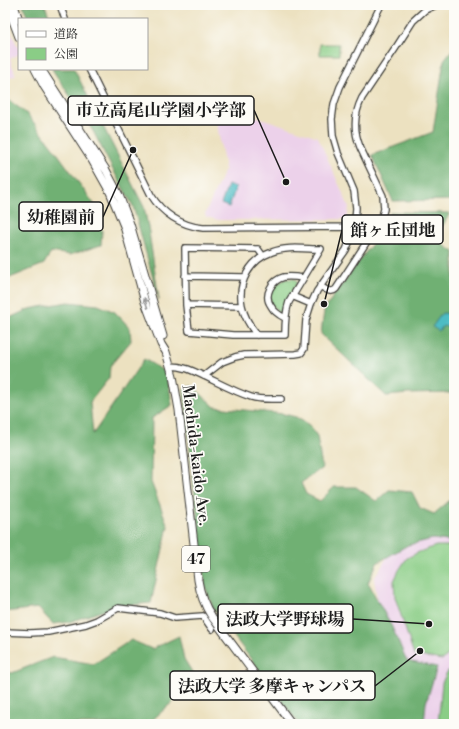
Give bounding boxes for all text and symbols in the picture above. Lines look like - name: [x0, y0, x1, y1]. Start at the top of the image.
- legend: [18, 18, 148, 70]
- text: 道路: [54, 27, 78, 42]
- text: 公園: [54, 47, 78, 62]
- callout: 市立高尾山学園小学部: [68, 96, 254, 125]
- text: 市立高尾山学園小学部: [76, 100, 246, 122]
- callout: 幼稚園前: [19, 202, 103, 231]
- text: 幼稚園前: [27, 207, 95, 229]
- callout: 館ヶ丘団地: [342, 215, 443, 244]
- text: 館ヶ丘団地: [350, 220, 436, 242]
- one-way arrow: [142, 297, 148, 309]
- street label: Machida-kaido Ave.: [177, 384, 215, 527]
- road number: 47: [182, 546, 210, 572]
- callout: 法政大学野球場: [218, 604, 353, 633]
- text: 法政大学野球場: [226, 609, 345, 631]
- callout: 法政大学 多摩キャンパス: [170, 671, 375, 700]
- text: 法政大学 多摩キャンパス: [178, 676, 366, 698]

